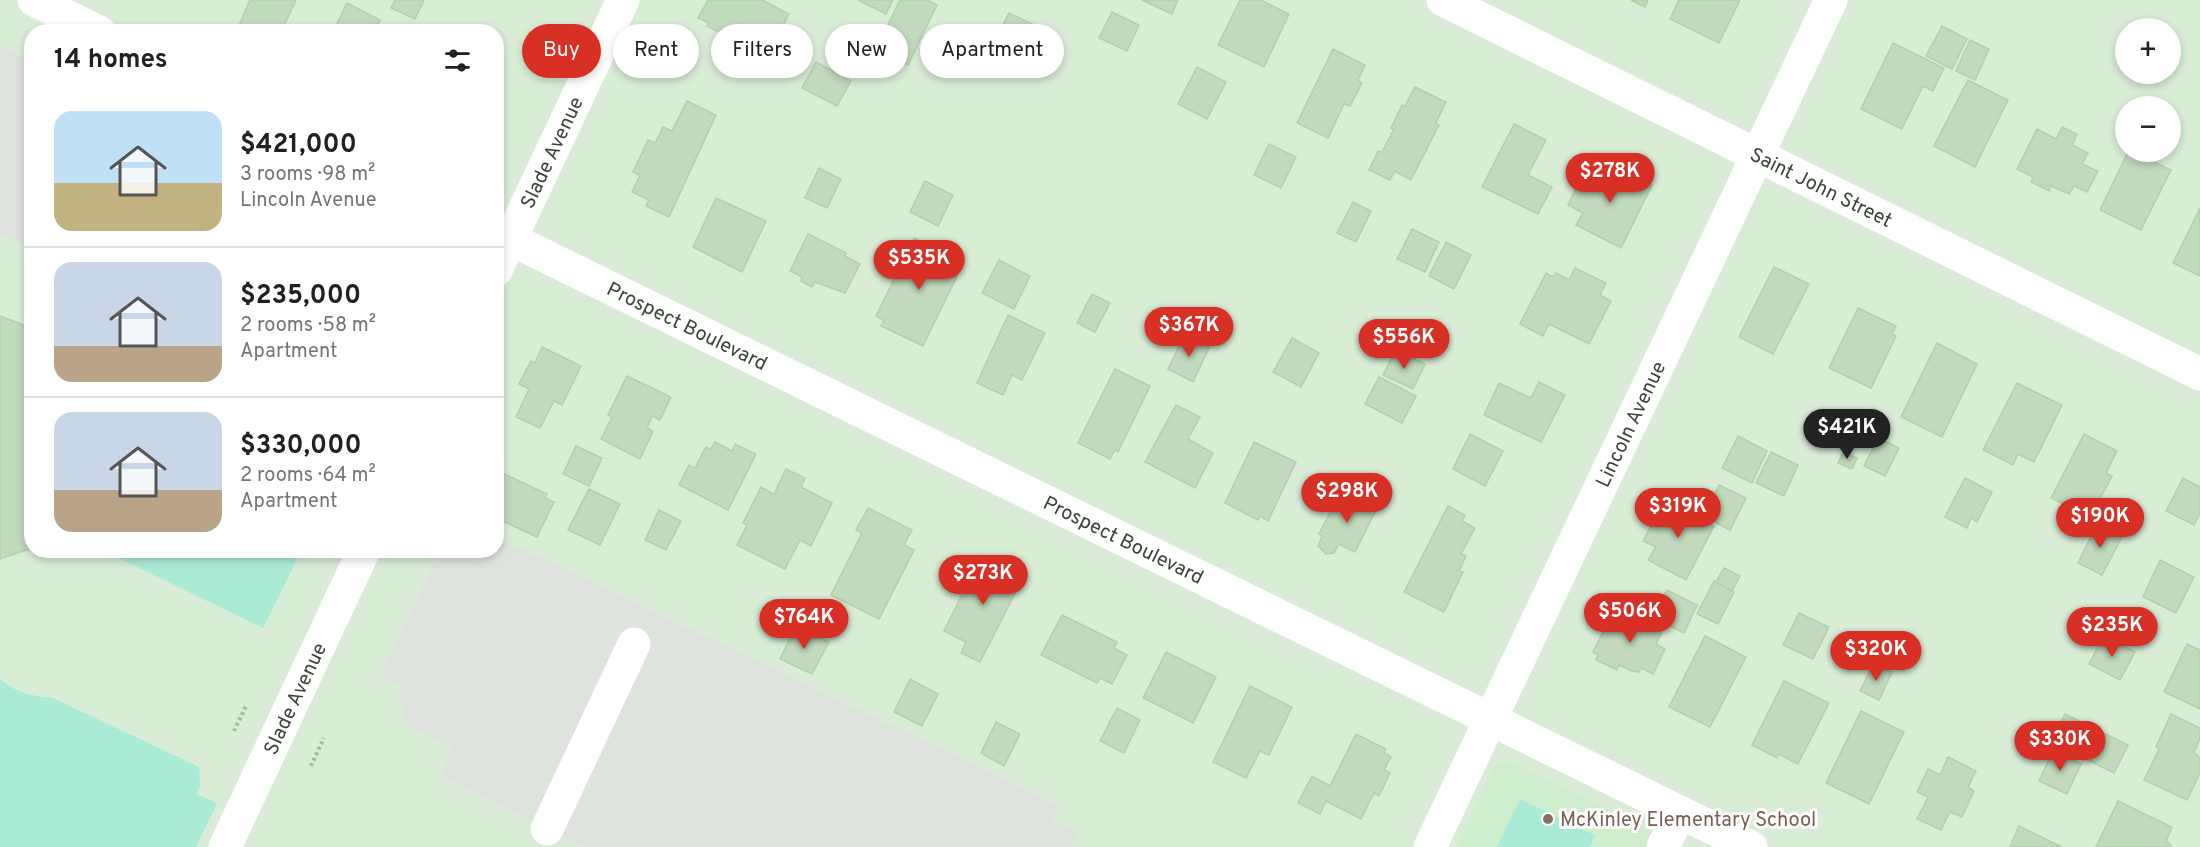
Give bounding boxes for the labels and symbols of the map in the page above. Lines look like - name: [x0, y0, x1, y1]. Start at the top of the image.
- street label: Slade Avenue: [516, 93, 591, 213]
- street label: Saint John Street: [1745, 143, 1896, 235]
- pin: $278K: [1568, 153, 1652, 204]
- pin: $535K: [877, 240, 961, 291]
- street label: Prospect Boulevard: [602, 277, 771, 378]
- pin: $367K: [1147, 307, 1231, 358]
- pin: $556K: [1362, 319, 1446, 370]
- street label: Lincoln Avenue: [1591, 358, 1673, 492]
- pin: $421K: [1805, 409, 1889, 460]
- pin: $298K: [1305, 473, 1389, 524]
- pin: $319K: [1636, 488, 1720, 539]
- street label: Prospect Boulevard: [1038, 491, 1207, 592]
- pin: $190K: [2058, 498, 2142, 549]
- pin: $273K: [941, 555, 1025, 606]
- pin: $506K: [1588, 593, 1672, 644]
- pin: $764K: [762, 599, 846, 650]
- pin: $235K: [2070, 607, 2154, 658]
- pin: $320K: [1834, 631, 1918, 682]
- street label: Slade Avenue: [259, 639, 334, 760]
- pin: $330K: [2018, 721, 2102, 772]
- place label: McKinley Elementary School: [1560, 808, 1816, 834]
- marker: McKinley Elementary School: [1541, 812, 1555, 826]

